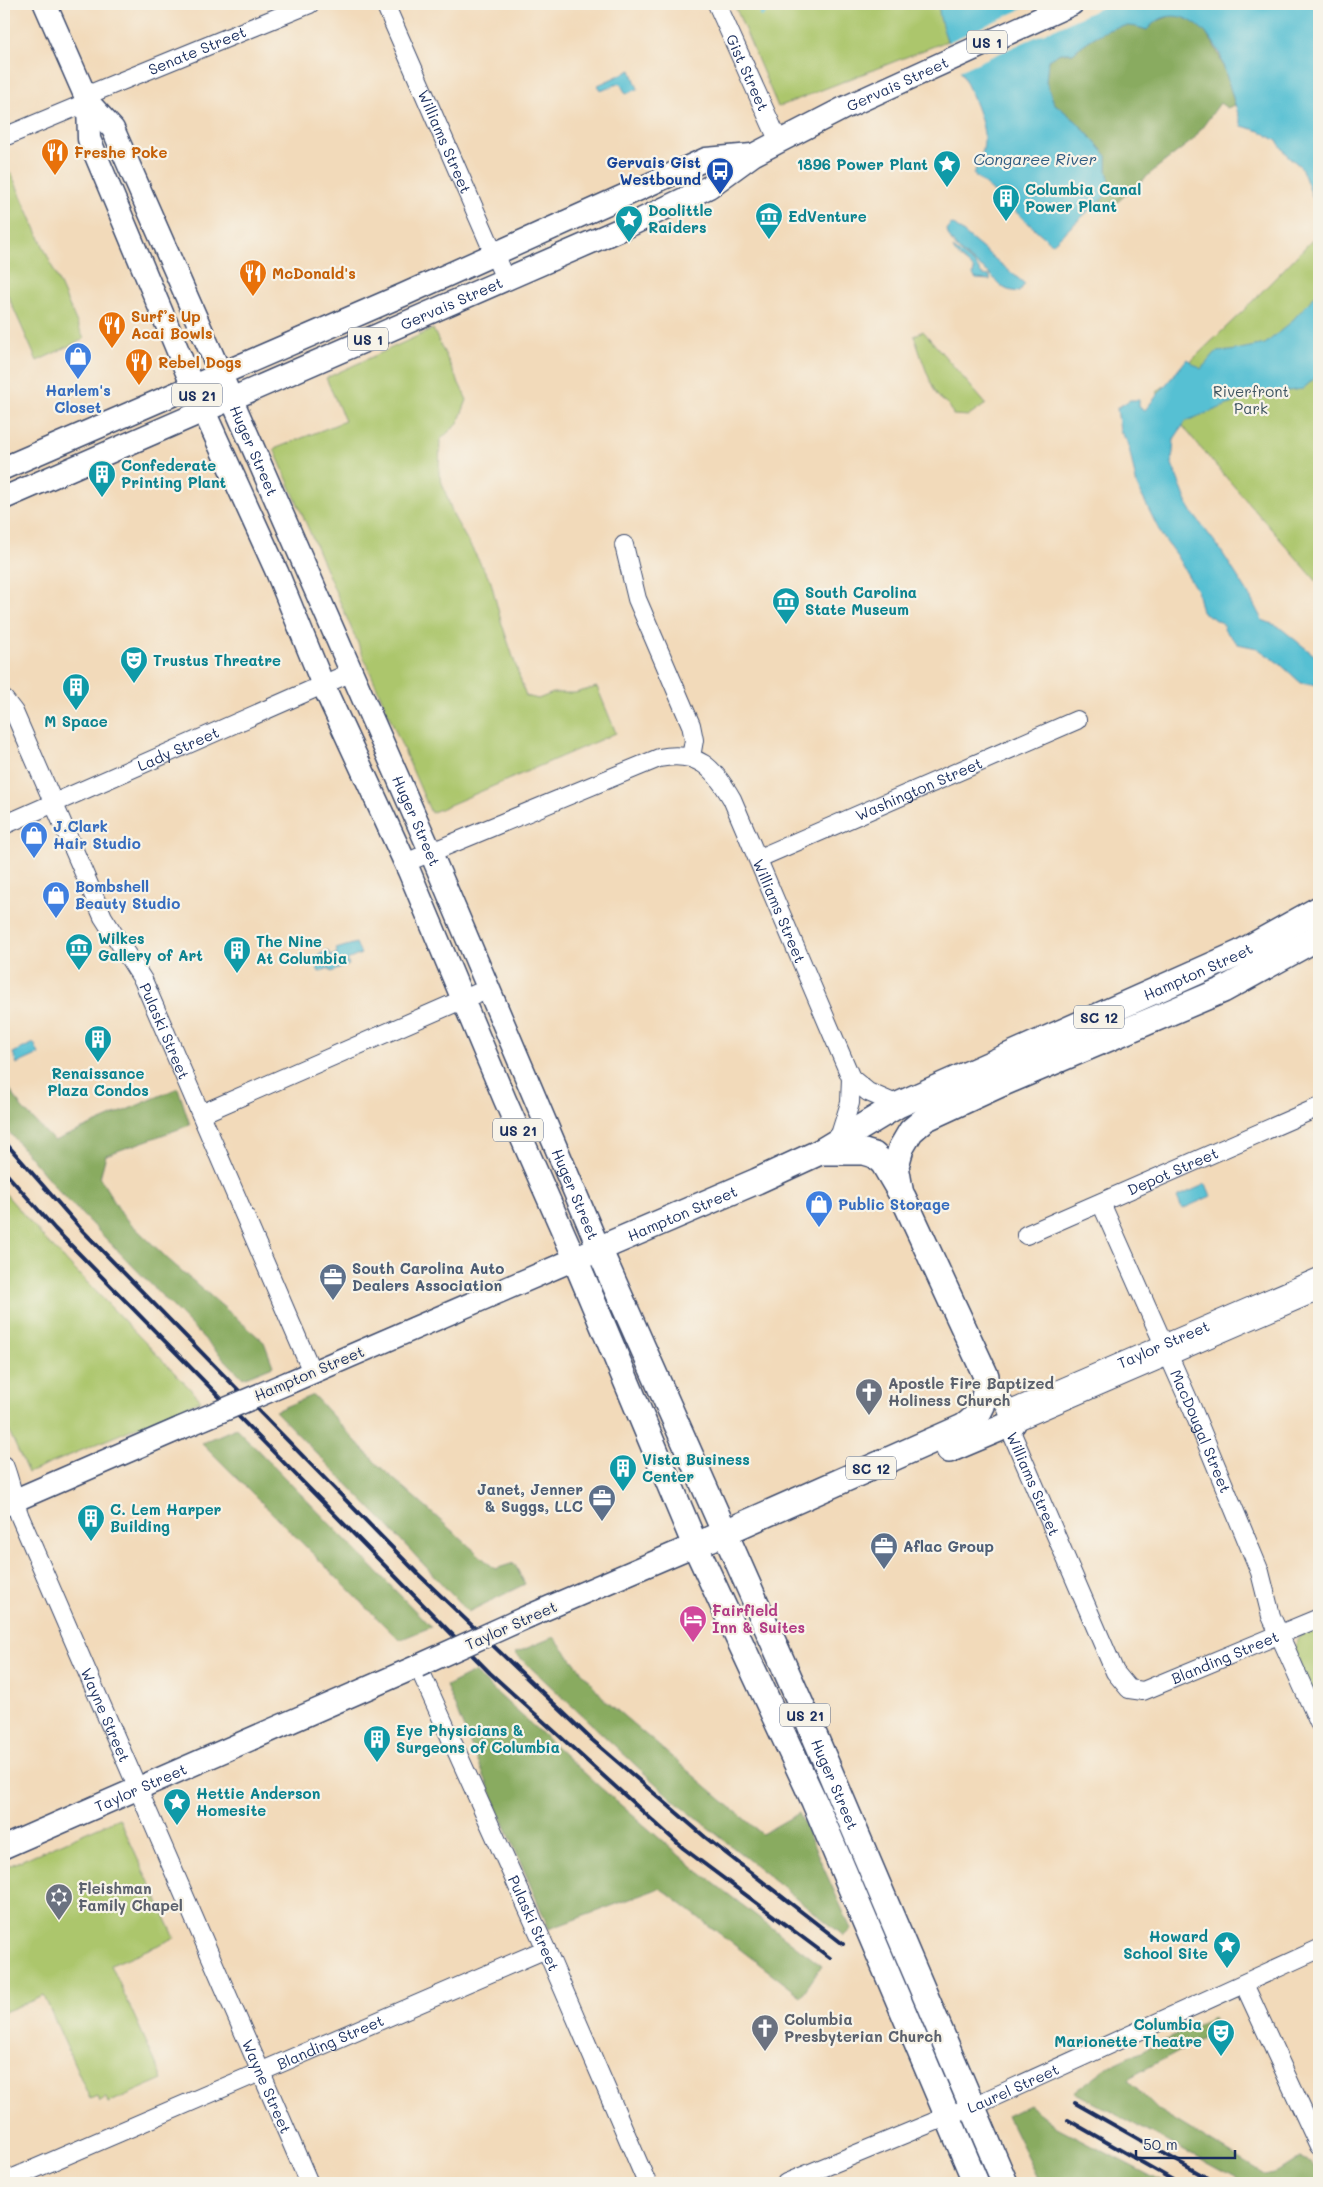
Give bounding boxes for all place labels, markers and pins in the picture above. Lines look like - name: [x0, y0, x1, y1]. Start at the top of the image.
- restaurant icon: Freshe Poke: [40, 137, 70, 176]
- place label: Freshe Poke: [74, 142, 167, 162]
- place icon: 1896 Power Plant: [932, 149, 962, 188]
- place label: Gervais Gist Westbound: [606, 152, 701, 189]
- place label: 1896 Power Plant: [797, 154, 928, 174]
- bus stop icon: Gervais Gist Westbound: [705, 156, 735, 195]
- place label: Columbia Canal Power Plant: [1025, 179, 1141, 216]
- building icon: Columbia Canal Power Plant: [991, 183, 1021, 222]
- place label: Doolittle Raiders: [648, 200, 712, 237]
- museum icon: EdVenture: [754, 201, 784, 240]
- place icon: Doolittle Raiders: [614, 204, 644, 243]
- place label: EdVenture: [788, 206, 867, 226]
- restaurant icon: McDonald's: [238, 258, 268, 297]
- place label: McDonald's: [272, 263, 356, 283]
- place label: Surf’s Up Acai Bowls: [131, 306, 212, 343]
- restaurant icon: Surf’s Up Acai Bowls: [97, 310, 127, 349]
- shop icon: Harlem's Closet: [63, 341, 93, 380]
- restaurant icon: Rebel Dogs: [124, 347, 154, 386]
- place label: Rebel Dogs: [158, 352, 242, 372]
- place label: Harlem's Closet: [45, 380, 111, 417]
- place label: Confederate Printing Plant: [121, 455, 227, 492]
- building icon: Confederate Printing Plant: [87, 459, 117, 498]
- place label: South Carolina State Museum: [805, 582, 917, 619]
- museum icon: South Carolina State Museum: [771, 586, 801, 625]
- theatre icon: Trustus Threatre: [119, 645, 149, 684]
- place label: Trustus Threatre: [153, 650, 281, 670]
- building icon: M Space: [61, 672, 91, 711]
- place label: M Space: [44, 711, 108, 731]
- place label: J.Clark Hair Studio: [53, 816, 141, 853]
- shop icon: J.Clark Hair Studio: [19, 820, 49, 859]
- place label: Bombshell Beauty Studio: [75, 876, 180, 913]
- shop icon: Bombshell Beauty Studio: [41, 880, 71, 919]
- place label: Wilkes Gallery of Art: [98, 928, 203, 965]
- place label: The Nine At Columbia: [256, 931, 347, 968]
- museum icon: Wilkes Gallery of Art: [64, 932, 94, 971]
- building icon: The Nine At Columbia: [222, 935, 252, 974]
- building icon: Renaissance Plaza Condos: [83, 1024, 113, 1063]
- place label: Renaissance Plaza Condos: [47, 1063, 149, 1100]
- shop icon: Public Storage: [804, 1189, 834, 1228]
- place label: Public Storage: [838, 1194, 950, 1214]
- place label: South Carolina Auto Dealers Association: [352, 1258, 504, 1295]
- office icon: South Carolina Auto Dealers Association: [318, 1262, 348, 1301]
- place label: Apostle Fire Baptized Holiness Church: [888, 1373, 1054, 1410]
- church icon: Apostle Fire Baptized Holiness Church: [854, 1377, 884, 1416]
- place label: Vista Business Center: [642, 1449, 750, 1486]
- building icon: Vista Business Center: [608, 1453, 638, 1492]
- place label: Janet, Jenner & Suggs, LLC: [477, 1479, 583, 1516]
- office icon: Janet, Jenner & Suggs, LLC: [587, 1483, 617, 1522]
- place label: C. Lem Harper Building: [110, 1499, 222, 1536]
- building icon: C. Lem Harper Building: [76, 1503, 106, 1542]
- office icon: Aflac Group: [869, 1531, 899, 1570]
- place label: Aflac Group: [903, 1536, 994, 1556]
- place label: Fairfield Inn & Suites: [712, 1600, 805, 1637]
- hotel icon: Fairfield Inn & Suites: [678, 1604, 708, 1643]
- place label: Eye Physicians & Surgeons of Columbia: [396, 1720, 560, 1757]
- building icon: Eye Physicians & Surgeons of Columbia: [362, 1724, 392, 1763]
- place label: Hettie Anderson Homesite: [196, 1783, 320, 1820]
- place icon: Hettie Anderson Homesite: [162, 1787, 192, 1826]
- place label: Fleishman Family Chapel: [78, 1878, 183, 1915]
- synagogue icon: Fleishman Family Chapel: [44, 1882, 74, 1921]
- place label: Howard School Site: [1123, 1926, 1208, 1963]
- place icon: Howard School Site: [1212, 1930, 1242, 1969]
- place label: Columbia Presbyterian Church: [784, 2009, 942, 2046]
- church icon: Columbia Presbyterian Church: [750, 2013, 780, 2052]
- place label: Columbia Marionette Theatre: [1054, 2014, 1202, 2051]
- theatre icon: Columbia Marionette Theatre: [1206, 2018, 1236, 2057]

